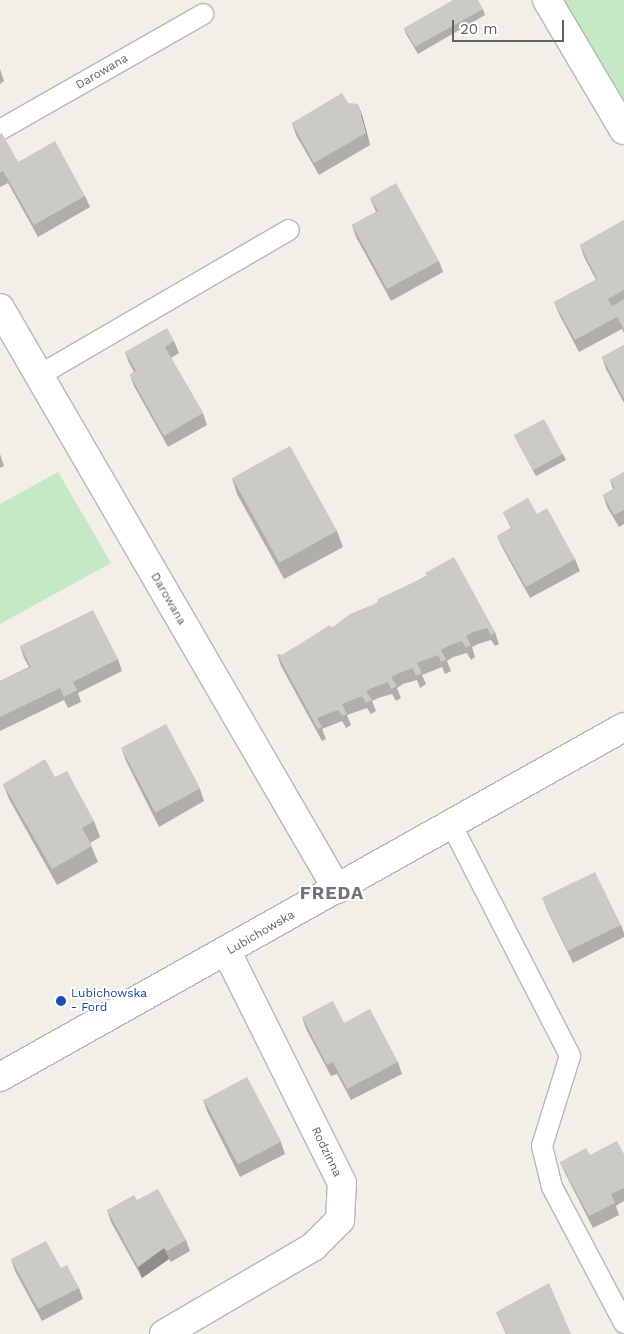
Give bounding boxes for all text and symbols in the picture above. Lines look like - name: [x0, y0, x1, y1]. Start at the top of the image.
- scale bar: [454, 10, 566, 42]
- text: 20 m: [460, 20, 498, 38]
- street label: Darowana: [73, 51, 131, 93]
- street label: Darowana: [147, 570, 189, 628]
- district label: FREDA: [299, 882, 365, 904]
- street label: Lubichowska: [224, 908, 298, 958]
- place label: Lubichowska - Ford: [71, 987, 147, 1015]
- marker: Lubichowska - Ford: [55, 995, 67, 1007]
- street label: Rodzinna: [308, 1125, 344, 1179]

